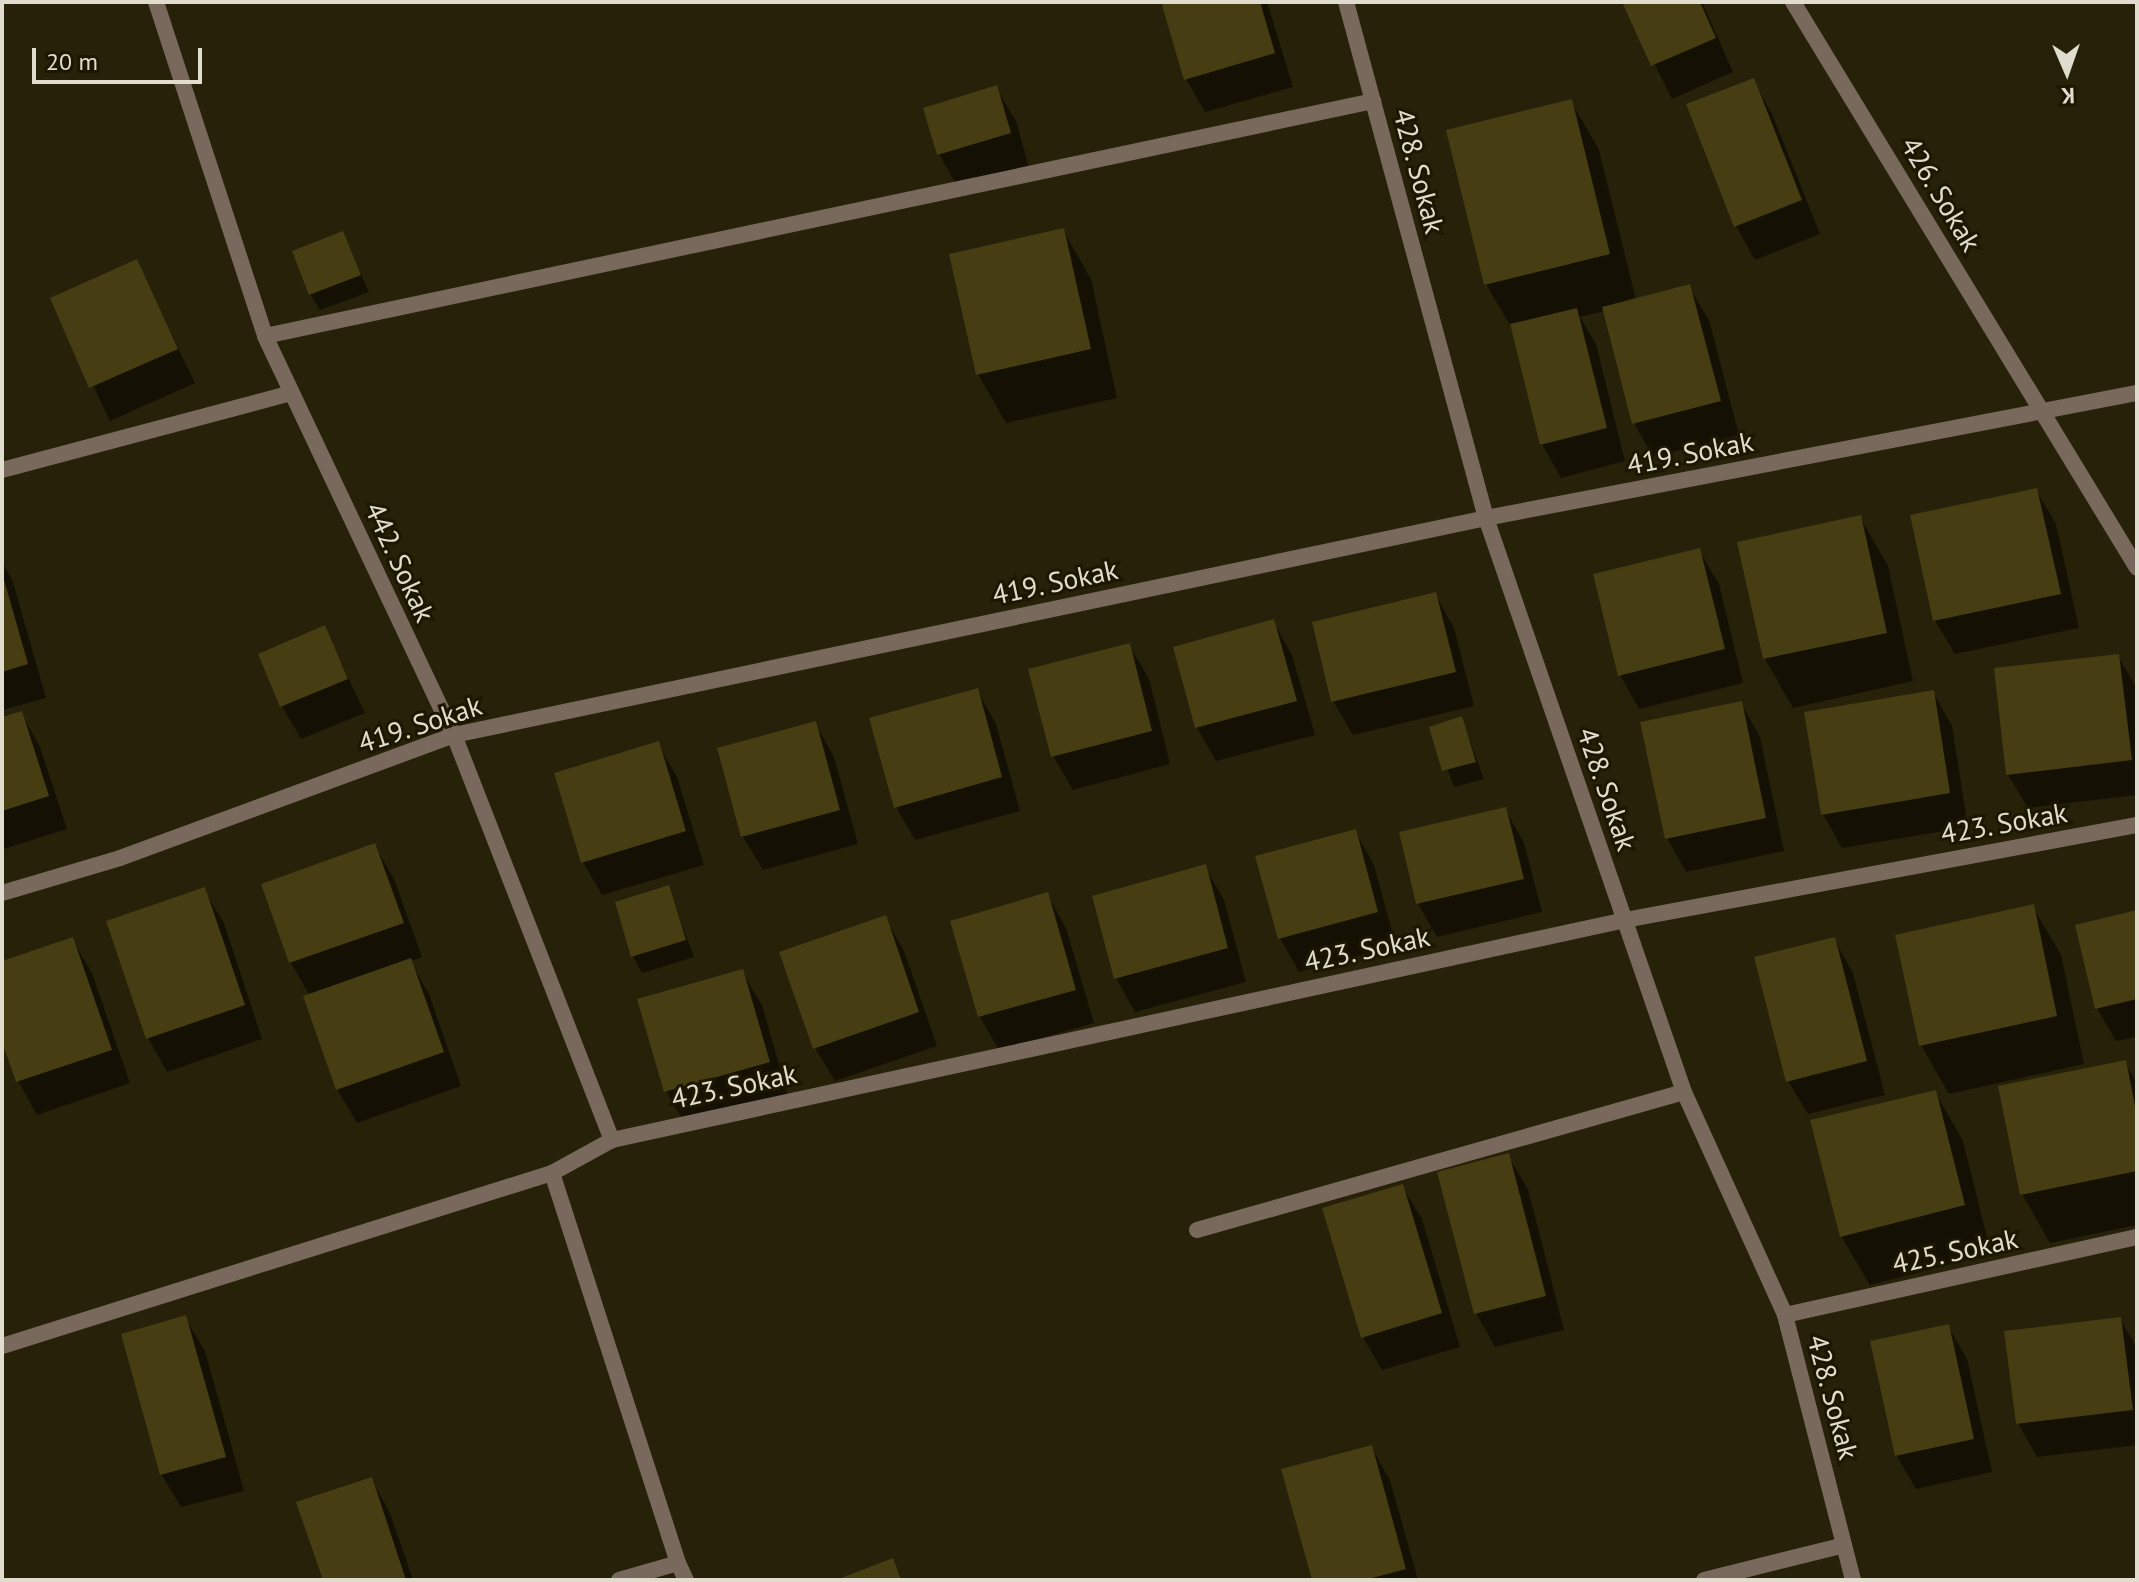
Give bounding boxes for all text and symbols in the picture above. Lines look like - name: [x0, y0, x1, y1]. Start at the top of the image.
- scale bar: [36, 32, 206, 82]
- north arrow: [2027, 32, 2107, 112]
- text: 20 m: [46, 46, 98, 77]
- text: K: [2061, 82, 2075, 110]
- street label: 428. Sokak: [1386, 104, 1452, 238]
- street label: 426. Sokak: [1893, 130, 1989, 258]
- street label: 419. Sokak: [1623, 424, 1757, 482]
- street label: 442. Sokak: [357, 496, 443, 628]
- street label: 419. Sokak: [988, 552, 1122, 612]
- street label: 419. Sokak: [353, 688, 487, 760]
- street label: 428. Sokak: [1570, 722, 1644, 856]
- street label: 423. Sokak: [1937, 795, 2071, 851]
- street label: 423. Sokak: [1300, 919, 1434, 979]
- street label: 423. Sokak: [667, 1056, 801, 1116]
- street label: 425. Sokak: [1888, 1221, 2022, 1281]
- street label: 428. Sokak: [1800, 1330, 1866, 1464]

